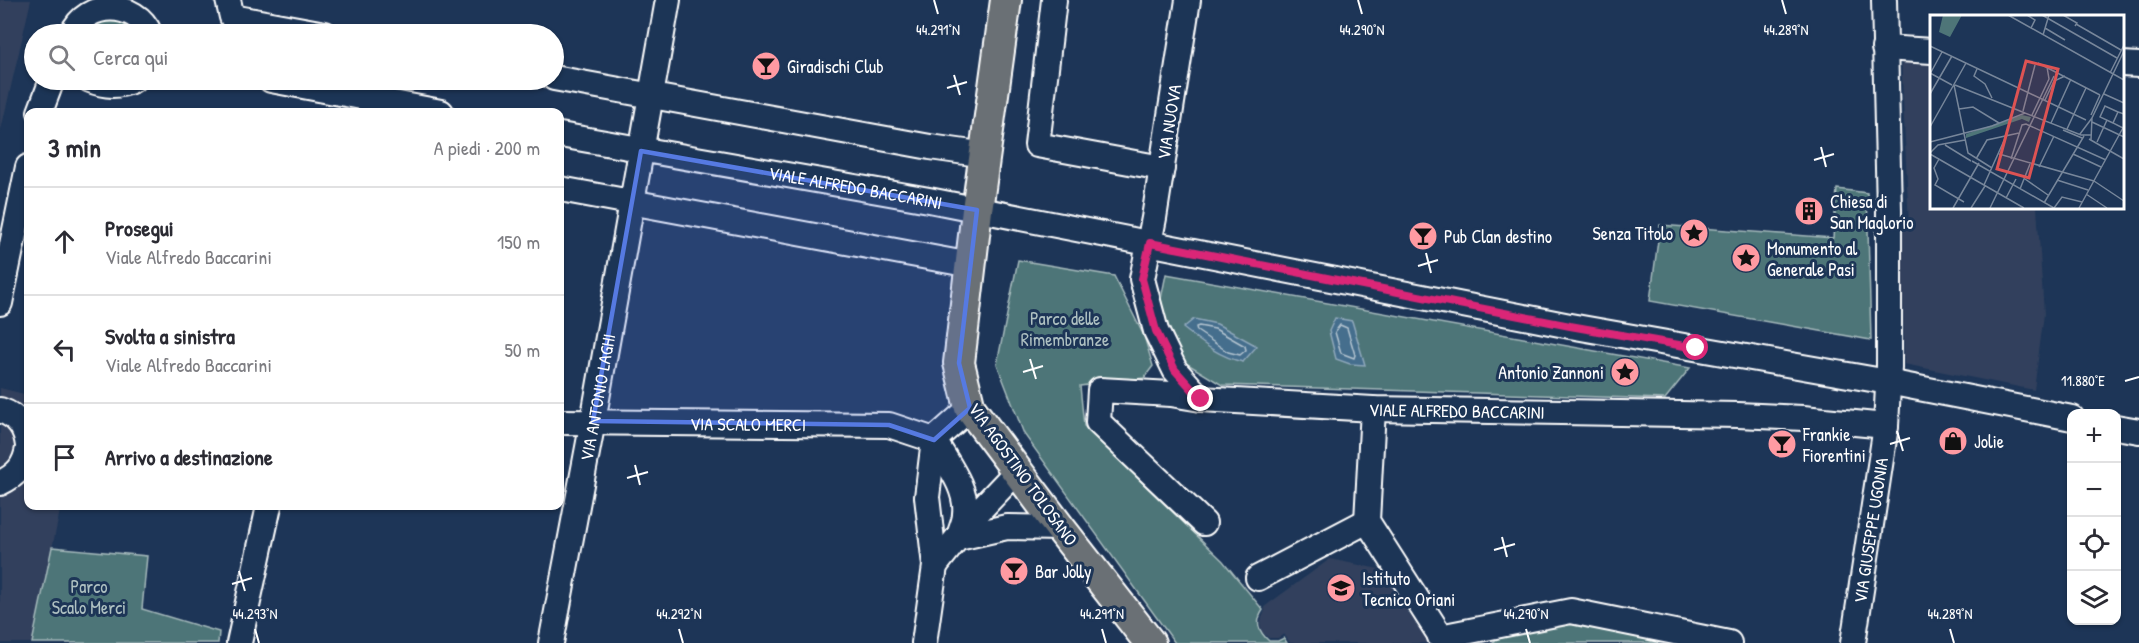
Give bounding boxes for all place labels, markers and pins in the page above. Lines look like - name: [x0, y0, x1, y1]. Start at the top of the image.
- bar icon: Giradischi Club: [750, 50, 782, 82]
- place label: Giradischi Club: [787, 54, 884, 79]
- place label: Chiesa di San Maglorio: [1830, 189, 1914, 235]
- building icon: Chiesa di San Maglorio: [1793, 195, 1825, 227]
- place icon: Senza Titolo: [1678, 217, 1710, 249]
- bar icon: Pub Clan destino: [1407, 220, 1439, 252]
- place label: Senza Titolo: [1593, 221, 1673, 246]
- place label: Pub Clan destino: [1444, 224, 1552, 249]
- place label: Monumento al Generale Pasi: [1767, 236, 1857, 282]
- place icon: Monumento al Generale Pasi: [1730, 242, 1762, 274]
- place icon: Antonio Zannoni: [1609, 356, 1641, 388]
- place label: Antonio Zannoni: [1498, 360, 1604, 385]
- place label: Frankie Fiorentini: [1802, 422, 1866, 468]
- shop icon: Jolie: [1937, 425, 1969, 457]
- bar icon: Frankie Fiorentini: [1766, 428, 1798, 460]
- place label: Jolie: [1974, 429, 2004, 454]
- bar icon: Bar Jolly: [998, 555, 1030, 587]
- place label: Bar Jolly: [1035, 559, 1092, 584]
- place label: Istituto Tecnico Oriani: [1362, 566, 1455, 612]
- school or university icon: Istituto Tecnico Oriani: [1325, 572, 1357, 604]

